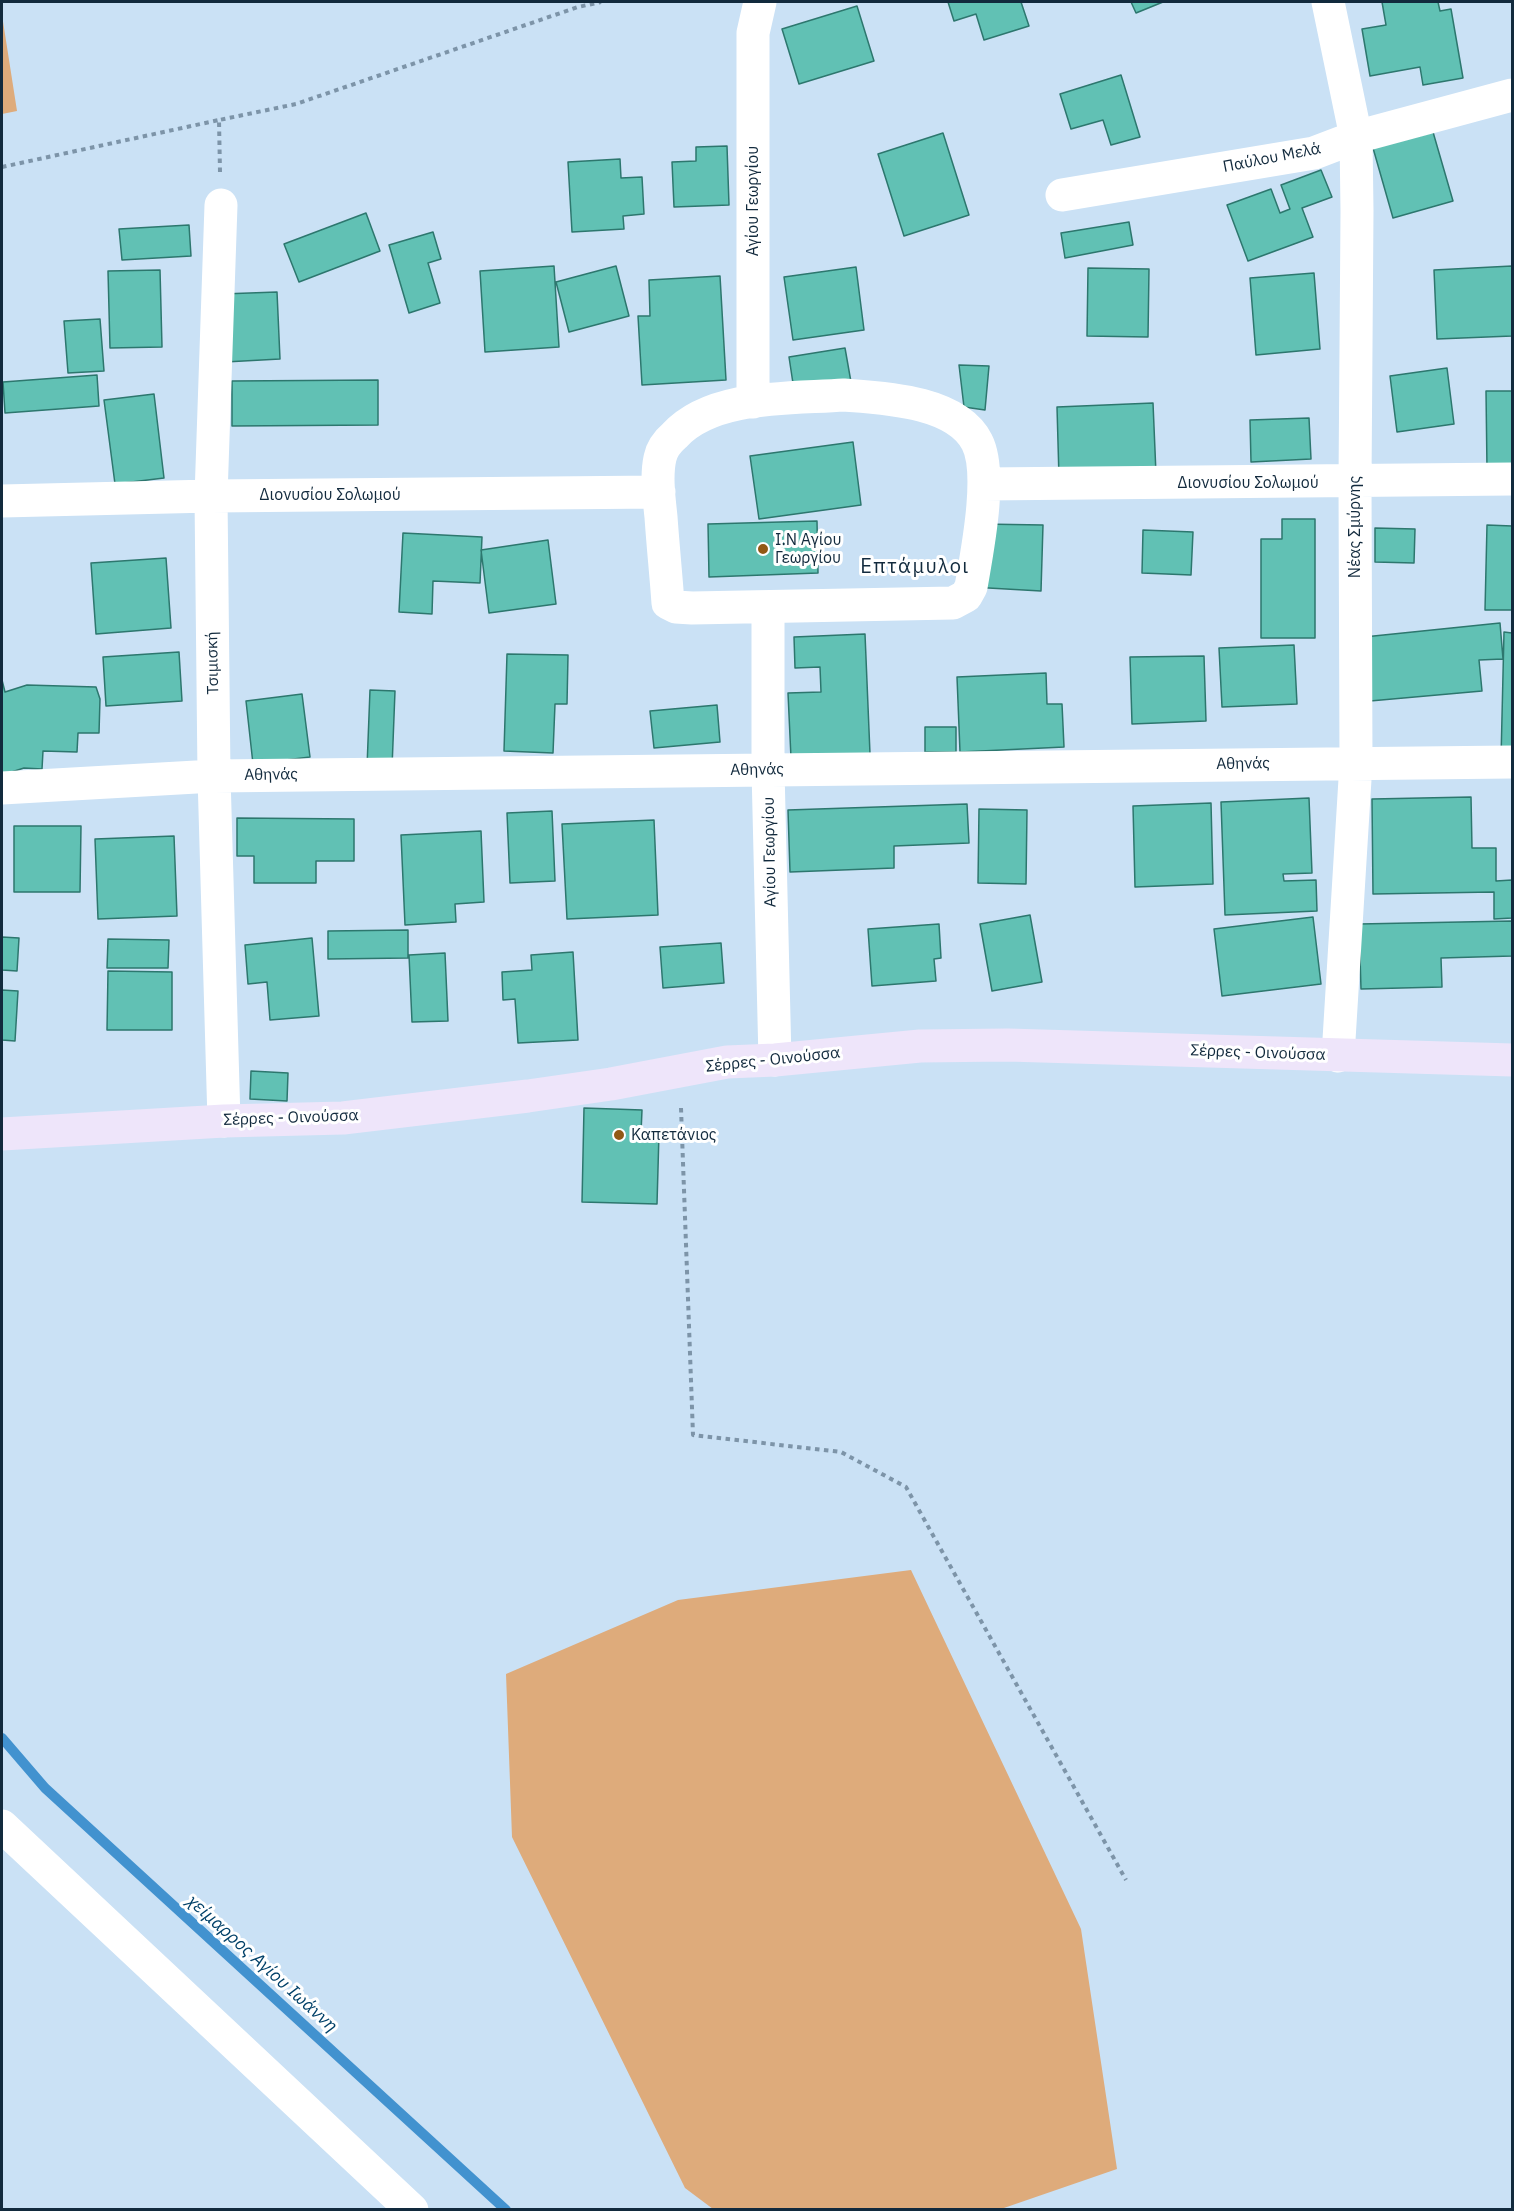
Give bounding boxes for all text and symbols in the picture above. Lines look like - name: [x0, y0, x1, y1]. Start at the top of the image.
- street label: Παύλου Μελά: [1221, 139, 1323, 177]
- street label: Αγίου Γεωργίου: [743, 146, 763, 256]
- street label: Διονυσίου Σολωμού: [1177, 473, 1319, 493]
- street label: Νέας Σμύρνης: [1345, 476, 1365, 578]
- street label: Διονυσίου Σολωμού: [259, 485, 401, 505]
- place label: Ι.Ν Αγίου Γεωργίου: [775, 530, 841, 568]
- marker: Ι.Ν Αγίου Γεωργίου: [756, 542, 770, 556]
- district label: Επτάμυλοι: [860, 555, 970, 579]
- street label: Τσιμισκή: [203, 631, 223, 695]
- street label: Αθηνάς: [1216, 754, 1270, 774]
- street label: Αθηνάς: [730, 760, 784, 780]
- street label: Αθηνάς: [244, 765, 298, 785]
- street label: Αγίου Γεωργίου: [759, 797, 781, 907]
- street label: Σέρρες - Οινούσσα: [1190, 1041, 1326, 1065]
- street label: Σέρρες - Οινούσσα: [705, 1043, 841, 1077]
- street label: Σέρρες - Οινούσσα: [223, 1106, 359, 1130]
- place label: Καπετάνιος: [631, 1125, 717, 1145]
- marker: Καπετάνιος: [612, 1128, 626, 1142]
- water label: χείμαρρος Αγίου Ιωάννη: [182, 1891, 342, 2037]

